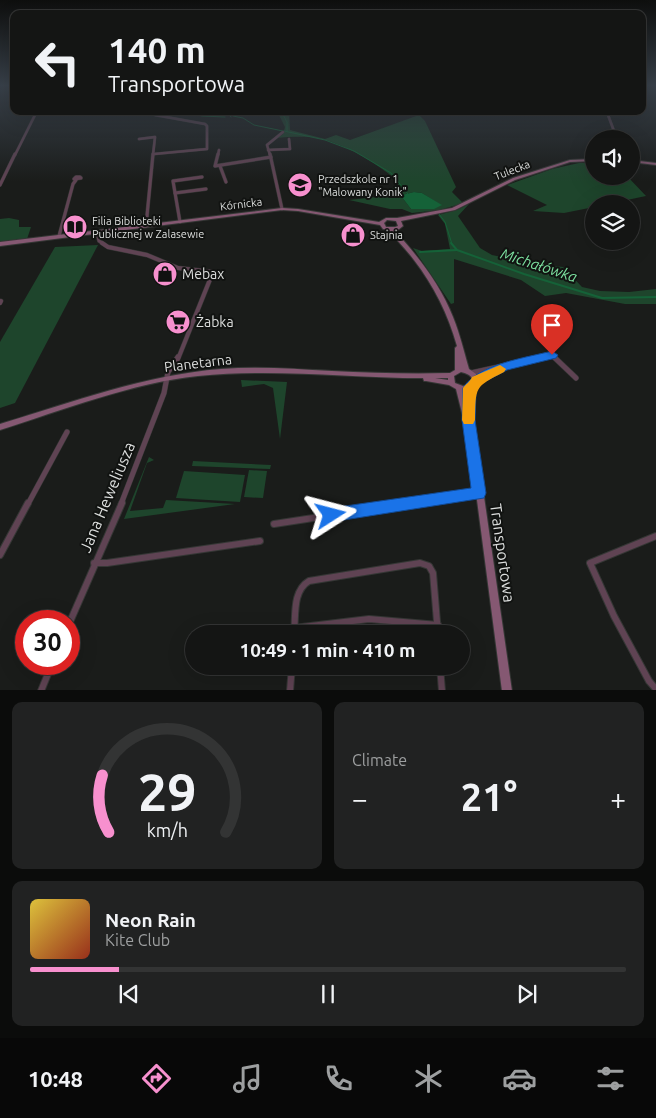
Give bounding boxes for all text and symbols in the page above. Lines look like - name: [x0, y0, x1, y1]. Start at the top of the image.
- icon: left: [25, 30, 90, 95]
- text: 140 m: [108, 30, 206, 70]
- text: Transportowa: [108, 71, 245, 96]
- map controls: [585, 130, 640, 250]
- button: sound: [585, 130, 640, 185]
- street label: Tulecka: [492, 158, 532, 182]
- school or university icon: Przedszkole nr 1 "Malowany Konik": [287, 172, 313, 198]
- place label: Przedszkole nr 1 "Malowany Konik": [318, 173, 407, 198]
- street label: Kórnicka: [219, 195, 263, 213]
- button: layers: [585, 195, 640, 250]
- library icon: Filia Biblioteki Publicznej w Zalasewie: [62, 214, 88, 240]
- place label: Filia Biblioteki Publicznej w Zalasewie: [92, 215, 204, 240]
- shop icon: Stajnia: [340, 222, 366, 248]
- place label: Stajnia: [370, 229, 403, 241]
- water label: Michałówka: [499, 245, 579, 285]
- shop icon: Mebax: [152, 261, 178, 287]
- place label: Mebax: [182, 266, 224, 282]
- pin: [531, 304, 573, 355]
- supermarket icon: Żabka: [165, 309, 191, 335]
- icon: arrive: [538, 311, 566, 339]
- place label: Żabka: [196, 314, 234, 330]
- street label: Planetarna: [163, 351, 233, 375]
- street label: Jana Heweliusza: [76, 439, 138, 555]
- position arrow: [304, 488, 356, 540]
- street label: Transportowa: [487, 502, 519, 604]
- speed limit sign: 30: [15, 610, 80, 675]
- text: 10:49 · 1 min · 410 m: [240, 639, 415, 661]
- text: Climate: [352, 751, 407, 769]
- text: 29: [138, 763, 196, 821]
- text: 21°: [461, 776, 517, 818]
- text: −: [352, 783, 368, 814]
- text: +: [610, 783, 626, 814]
- text: km/h: [146, 820, 188, 840]
- text: Neon Rain: [105, 909, 196, 931]
- text: Kite Club: [105, 931, 170, 949]
- icon: previous: [115, 980, 143, 1008]
- icon: pause: [314, 980, 342, 1008]
- icon: next: [513, 980, 541, 1008]
- icon: directions: [139, 1061, 174, 1096]
- icon: music: [230, 1061, 265, 1096]
- icon: phone: [321, 1061, 356, 1096]
- icon: climate: [411, 1061, 446, 1096]
- icon: car: [502, 1061, 537, 1096]
- icon: filters: [593, 1061, 628, 1096]
- text: 10:48: [28, 1066, 83, 1091]

